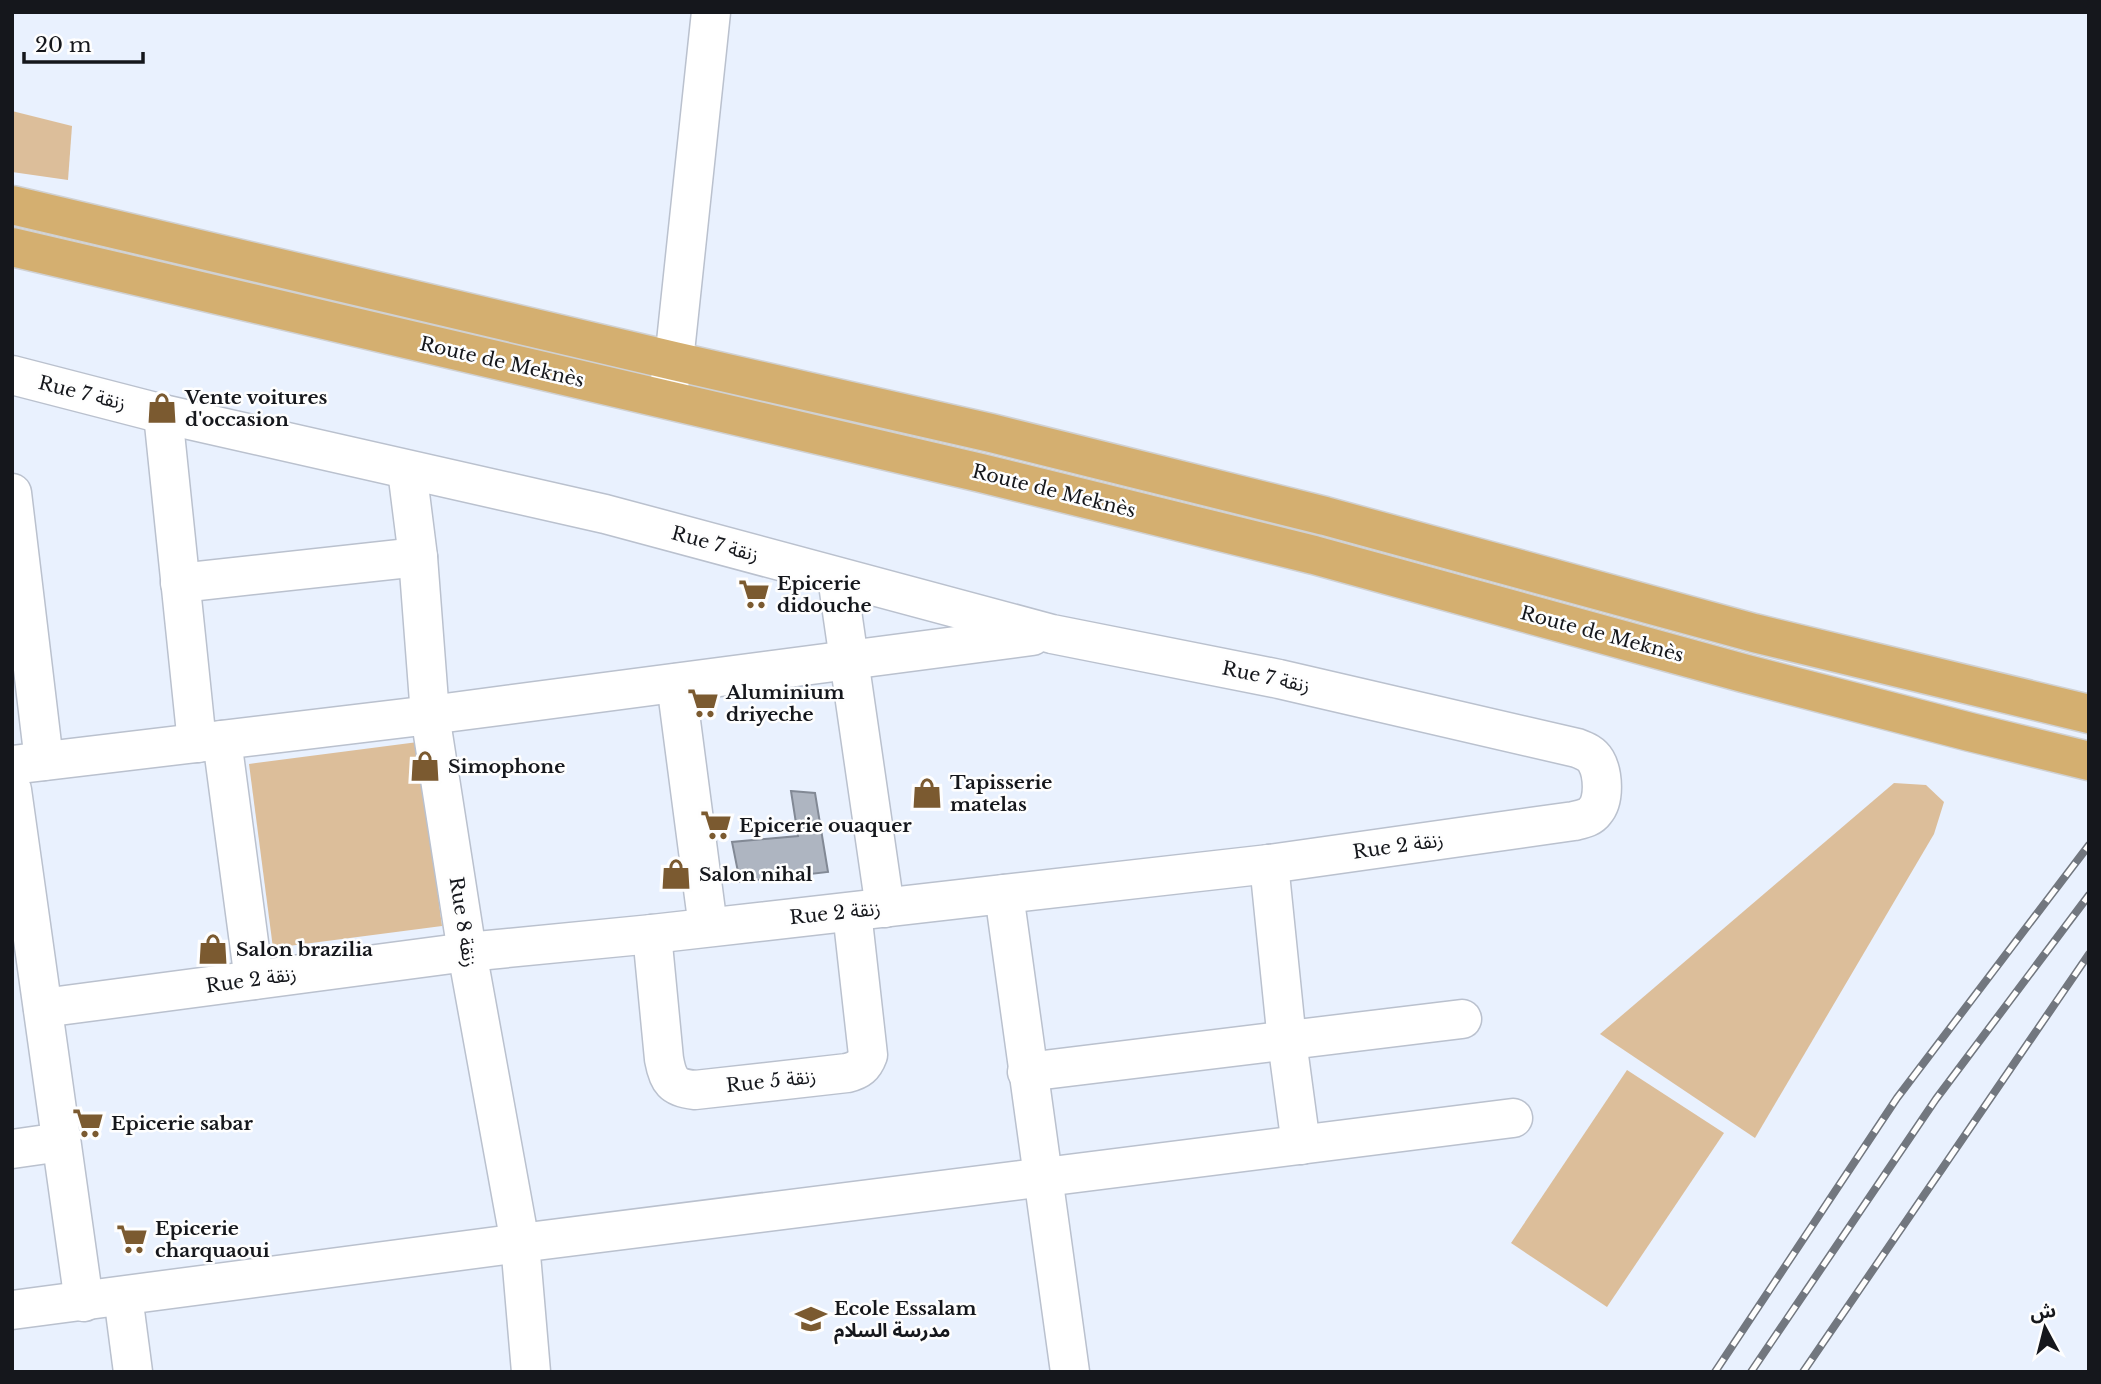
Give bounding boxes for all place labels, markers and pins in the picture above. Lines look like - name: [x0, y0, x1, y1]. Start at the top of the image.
- place label: Vente voitures d'occasion: [184, 386, 328, 431]
- shop icon: Vente voitures d'occasion: [145, 391, 179, 425]
- place label: Epicerie didouche: [777, 572, 872, 617]
- supermarket icon: Epicerie didouche: [737, 577, 771, 611]
- place label: Aluminium driyeche: [725, 681, 845, 726]
- supermarket icon: Aluminium driyeche: [686, 686, 720, 720]
- shop icon: Simophone: [408, 749, 442, 783]
- place label: Simophone: [448, 755, 565, 778]
- place label: Tapisserie matelas: [950, 771, 1052, 816]
- shop icon: Tapisserie matelas: [910, 776, 944, 810]
- supermarket icon: Epicerie ouaquer: [699, 808, 733, 842]
- place label: Epicerie ouaquer: [739, 814, 912, 837]
- shop icon: Salon nihal: [659, 857, 693, 891]
- place label: Salon nihal: [699, 863, 813, 886]
- shop icon: Salon brazilia: [196, 932, 230, 966]
- place label: Salon brazilia: [236, 938, 373, 961]
- supermarket icon: Epicerie sabar: [71, 1106, 105, 1140]
- place label: Epicerie sabar: [111, 1112, 253, 1135]
- place label: Epicerie charquaoui: [155, 1217, 270, 1262]
- supermarket icon: Epicerie charquaoui: [115, 1222, 149, 1256]
- place label: Ecole Essalam مدرسة السلام: [834, 1297, 976, 1345]
- school or university icon: Ecole Essalam مدرسة السلام: [794, 1302, 828, 1336]

